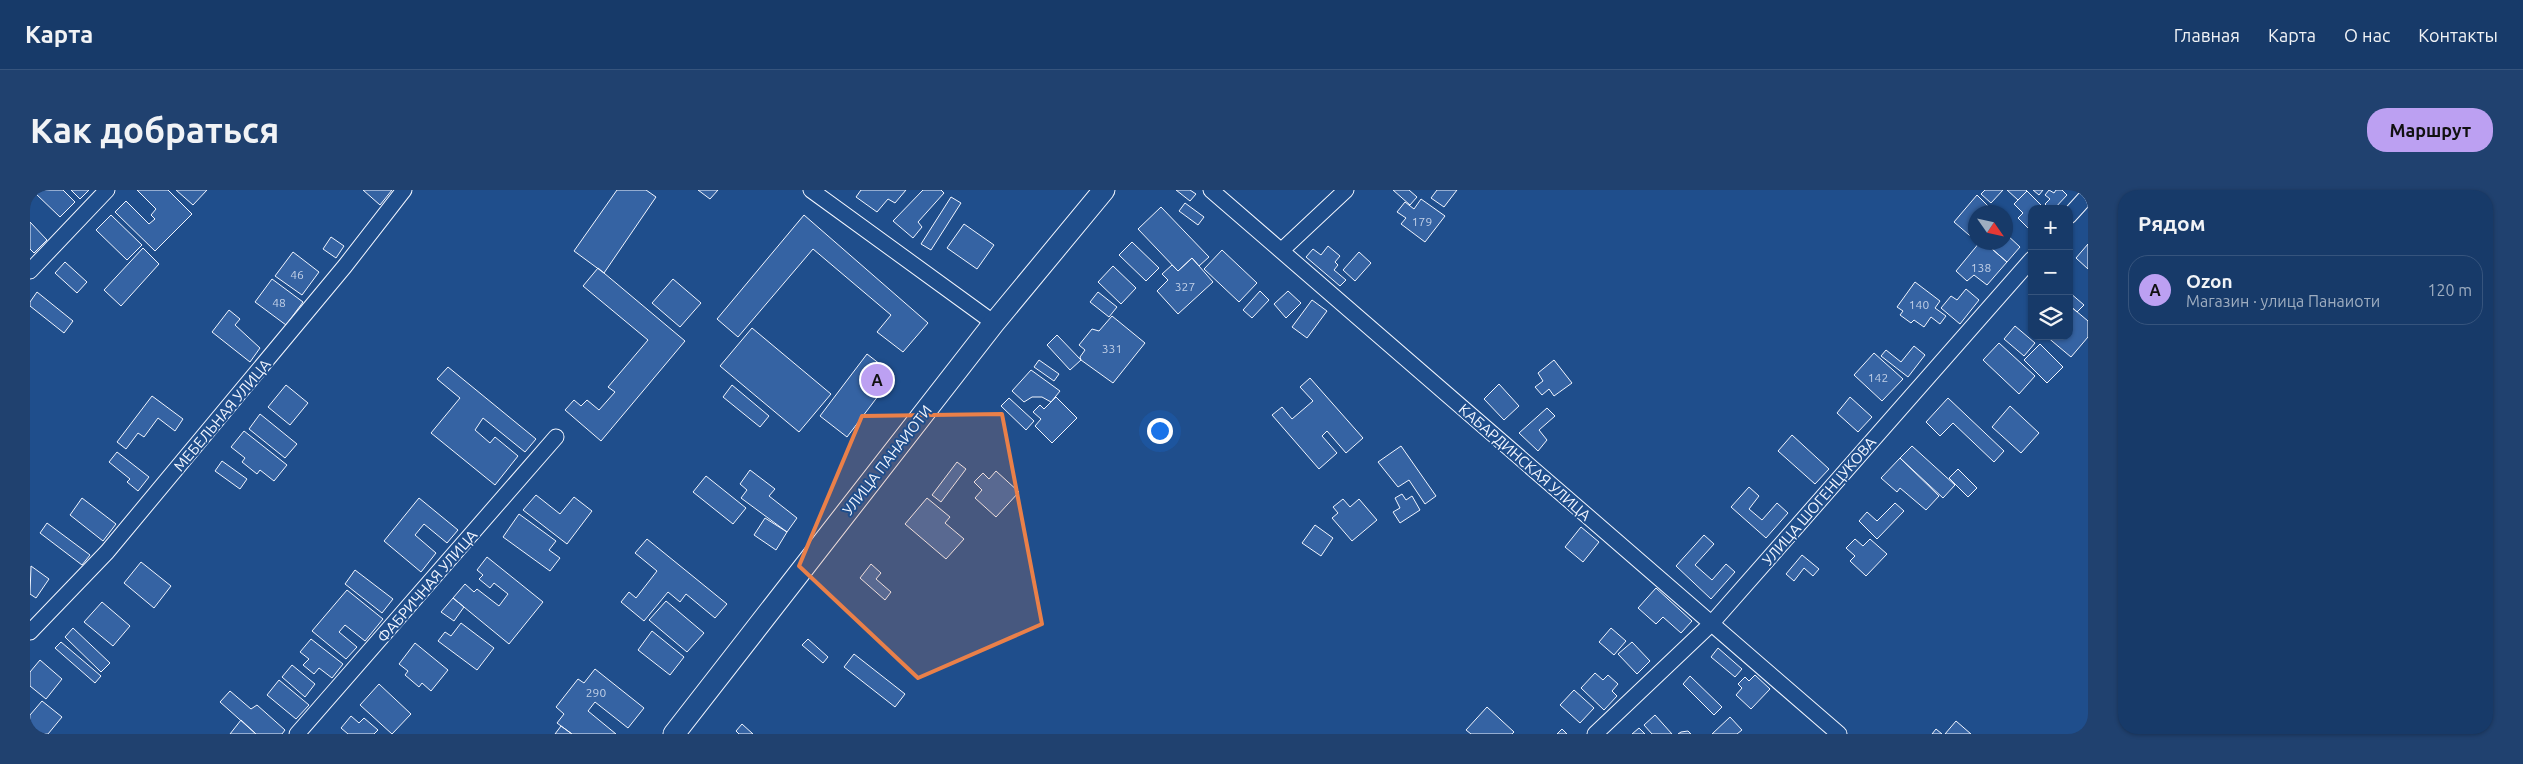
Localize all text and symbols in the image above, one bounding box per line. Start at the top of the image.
text: Карта [25,21,93,48]
text: Главная [2174,25,2240,45]
text: Карта [2268,25,2316,45]
text: О нас [2344,25,2390,45]
text: Контакты [2418,25,2498,45]
button: Маршрут [2367,108,2493,152]
text: Как добраться [30,110,279,150]
north arrow [1968,205,2013,250]
map controls [2028,205,2073,340]
button: + [2028,205,2073,250]
text: Рядом [2138,211,2206,235]
house number: 179 [1412,215,1432,228]
button: − [2028,250,2073,295]
house number: 138 [1971,261,1991,274]
house number: 46 [290,268,304,281]
text: Ozon [2186,270,2233,292]
house number: 327 [1175,280,1195,293]
text: A [2149,281,2161,299]
text: 120 m [2427,281,2472,299]
text: Магазин · улица Панаиоти [2186,292,2380,310]
button: layers [2028,295,2073,340]
house number: 48 [272,296,286,309]
house number: 140 [1909,298,1929,311]
house number: 331 [1102,342,1122,355]
street label: МЕБЕЛЬНАЯ УЛИЦА [170,355,274,475]
pin: A [861,361,893,399]
house number: 142 [1868,371,1888,384]
street label: КАБАРДИНСКАЯ УЛИЦА [1456,400,1595,524]
street label: УЛИЦА ПАНАИОТИ [839,402,935,518]
your location [1147,418,1173,444]
street label: УЛИЦА ШОГЕНЦУКОВА [1759,433,1879,568]
street label: ФАБРИЧНАЯ УЛИЦА [374,526,481,646]
house number: 290 [586,686,606,699]

